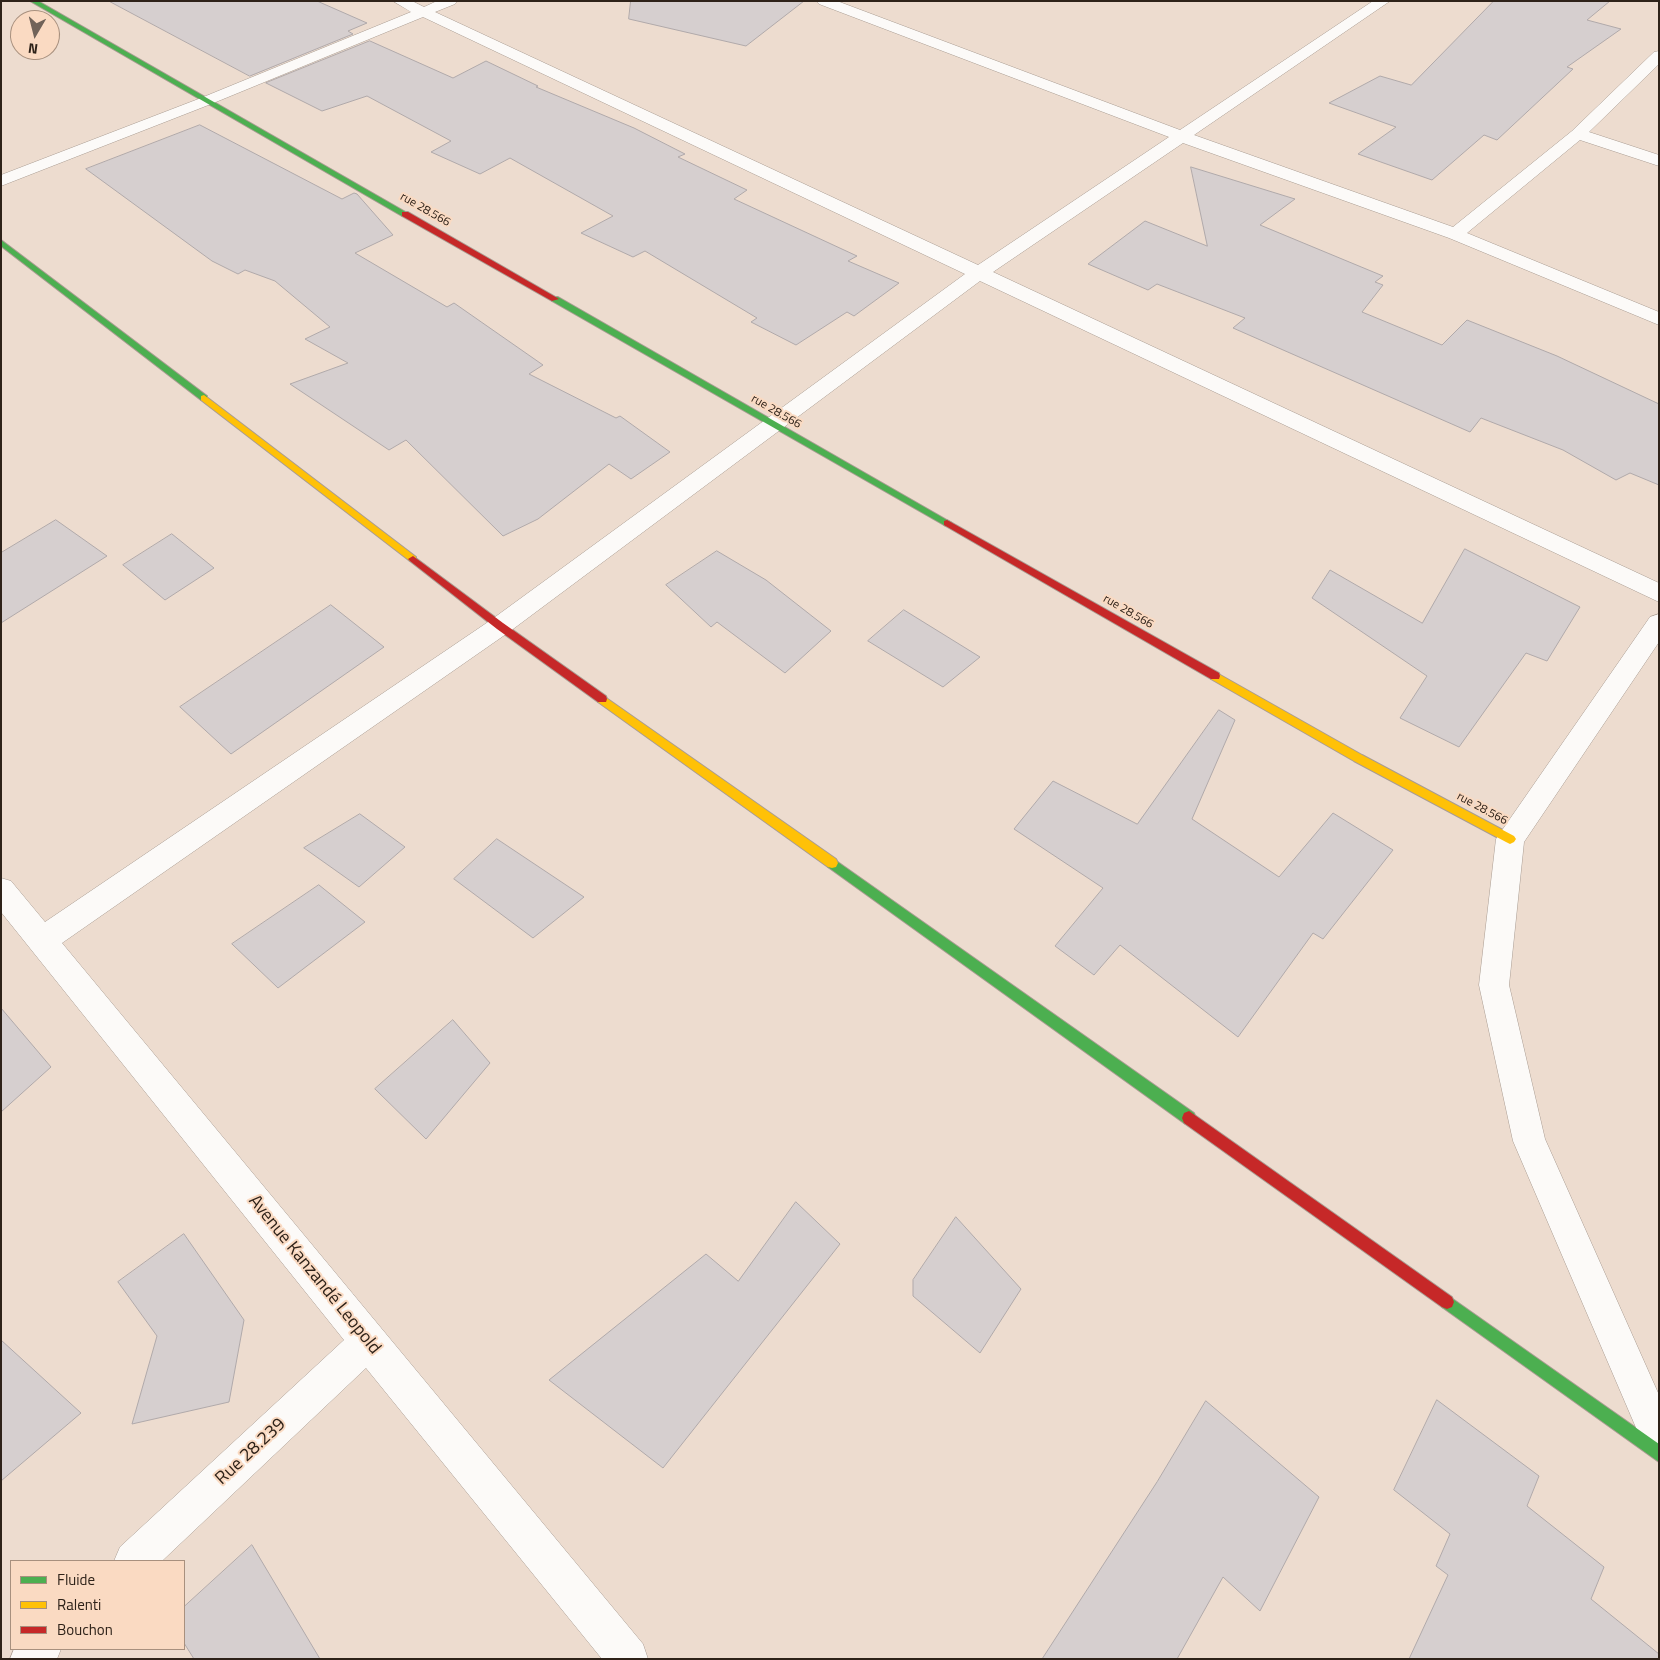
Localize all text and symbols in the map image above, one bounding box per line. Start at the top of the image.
north arrow [10,10,60,60]
text: N [27,38,39,60]
street label: rue 28.566 [397,190,453,230]
street label: rue 28.566 [748,392,804,432]
street label: rue 28.566 [1100,592,1156,632]
street label: rue 28.566 [1454,790,1510,828]
street label: Avenue Kanzandé Leopold [243,1191,385,1359]
street label: Rue 28.239 [211,1414,291,1490]
legend [10,1560,185,1650]
text: Fluide [57,1568,95,1591]
text: Ralenti [57,1593,101,1616]
text: Bouchon [57,1618,113,1641]

